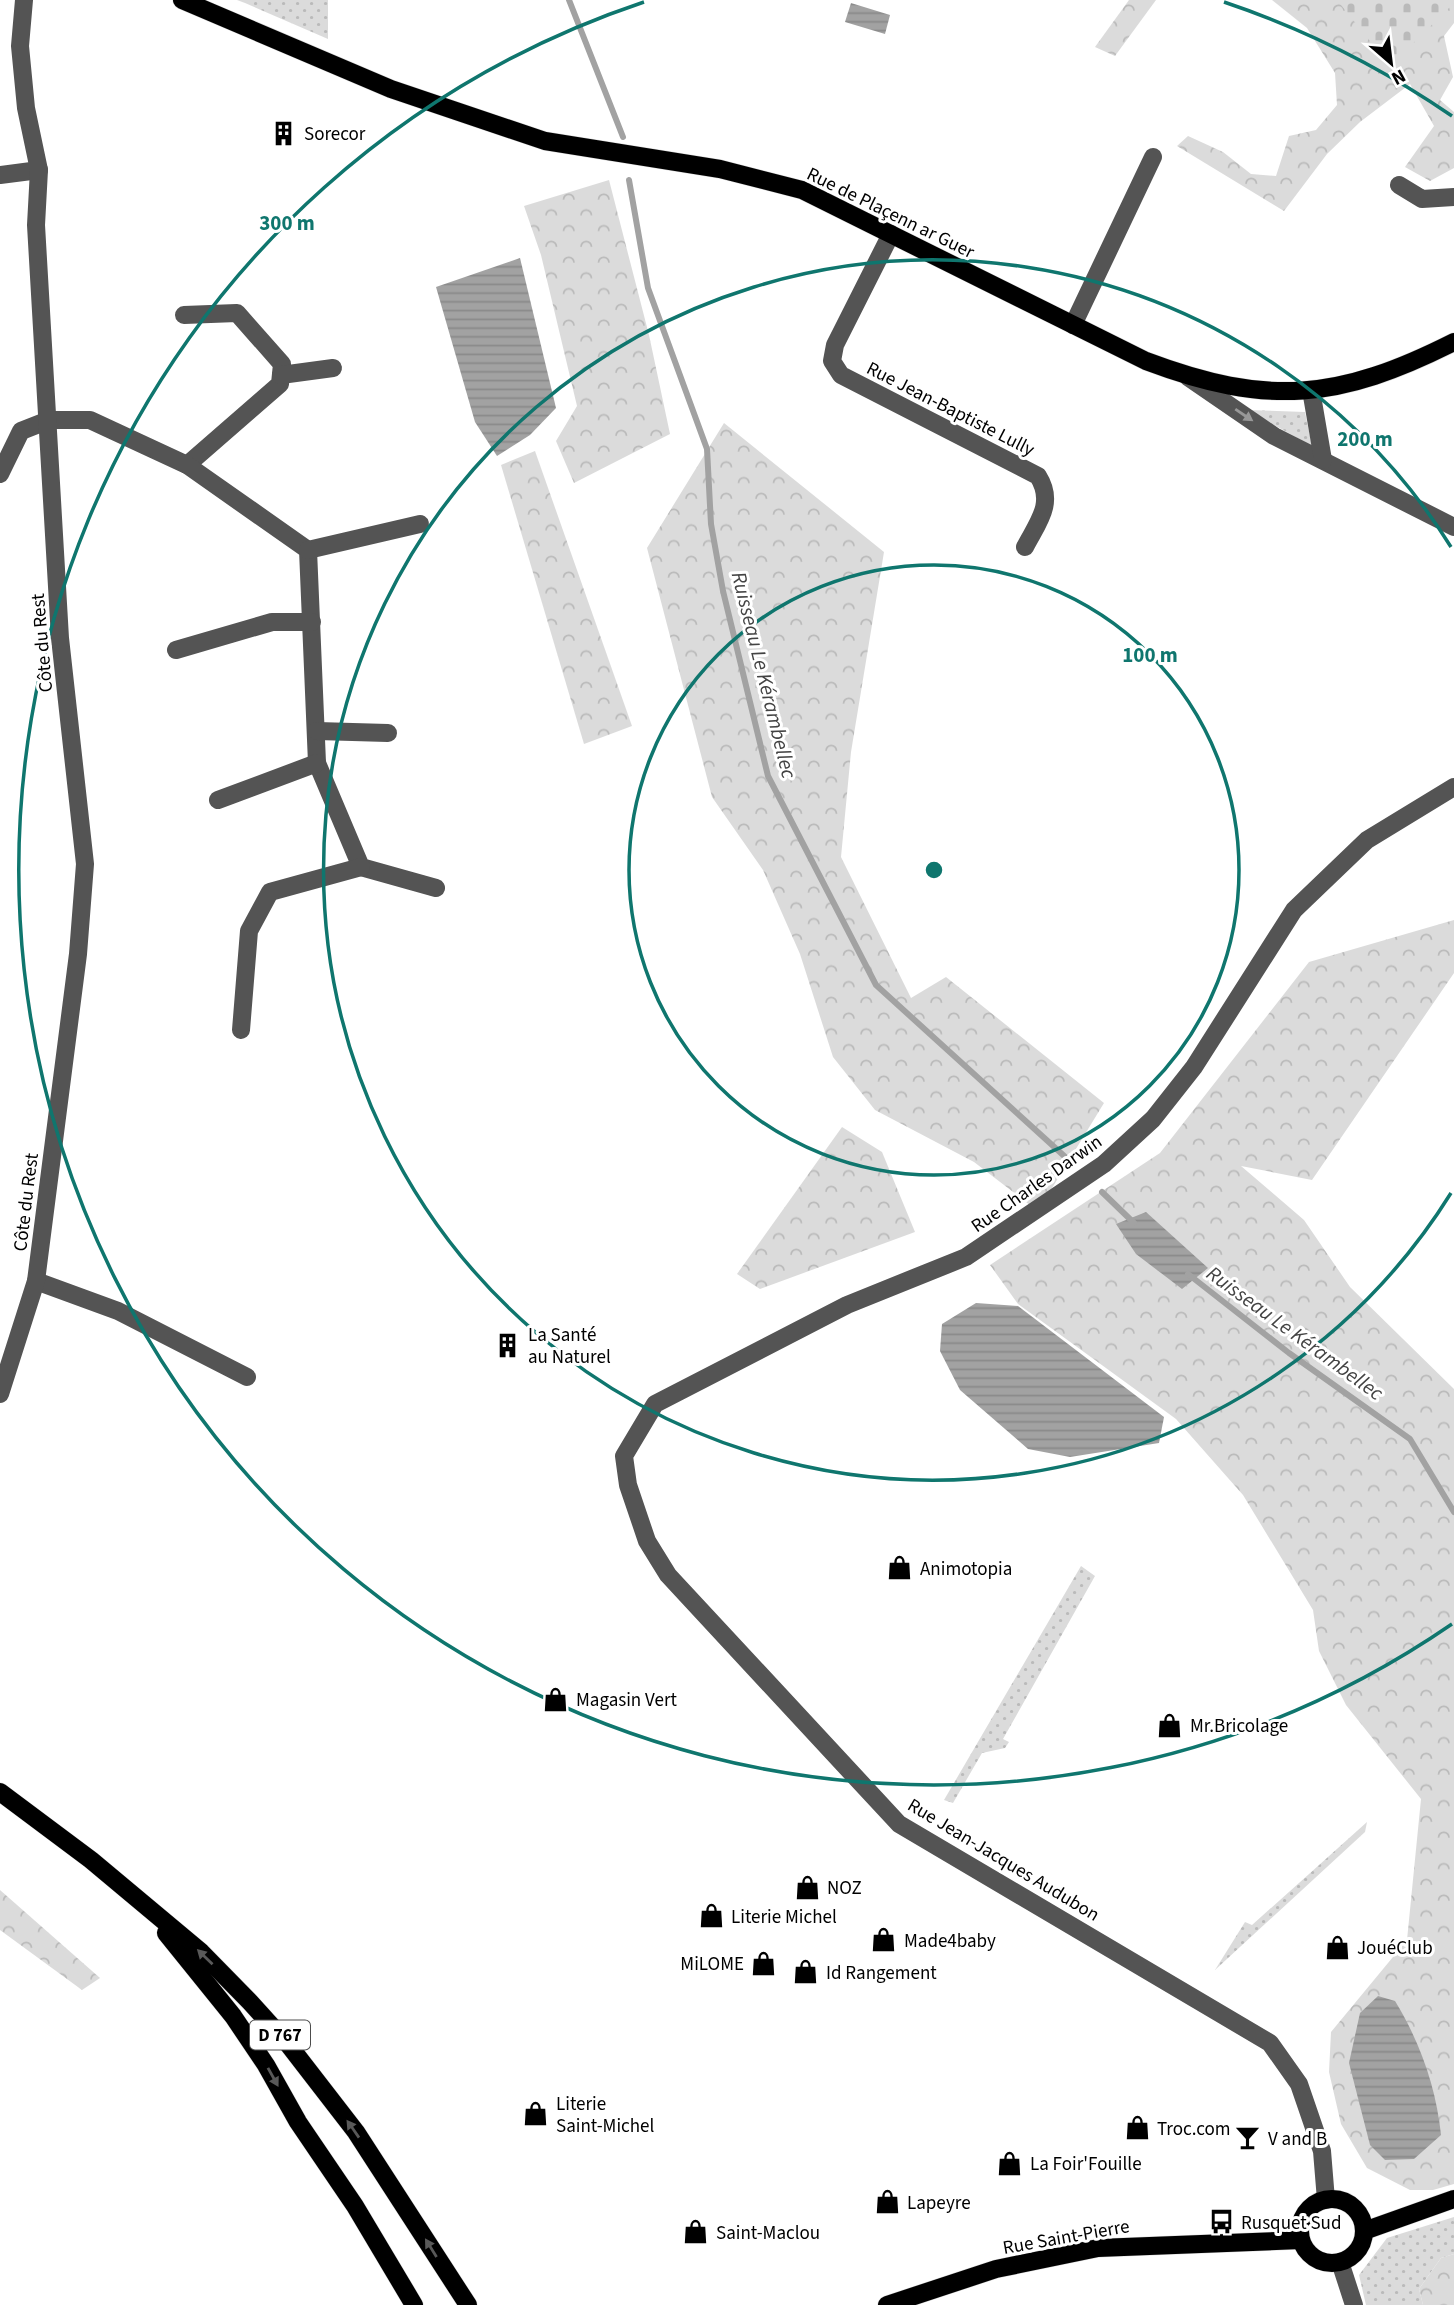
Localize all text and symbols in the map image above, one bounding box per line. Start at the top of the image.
north arrow [1356,28,1426,98]
text: N [1386,62,1410,92]
building icon: Sorecor [270,119,298,147]
place label: Sorecor [304,121,366,148]
street label: Rue de Plaçenn ar Guer [802,161,979,266]
text: 300 m [259,208,315,238]
street label: Rue Jean-Baptiste Lully [862,355,1039,464]
one-way arrow [1235,408,1254,421]
text: 200 m [1337,424,1393,454]
water label: Ruisseau Le Kérambellec [724,568,804,782]
street label: Côte du Rest [25,592,60,693]
text: 100 m [1122,640,1178,670]
centre of rings [922,858,946,882]
street label: Rue Charles Darwin [966,1129,1108,1240]
street label: Côte du Rest [7,1151,46,1253]
water label: Ruisseau Le Kérambellec [1200,1258,1390,1408]
place label: La Santé au Naturel [528,1322,611,1371]
building icon: La Santé au Naturel [494,1331,522,1359]
shop icon: Animotopia [886,1554,914,1582]
place label: Animotopia [920,1556,1012,1583]
shop icon: Magasin Vert [542,1685,570,1713]
place label: Magasin Vert [576,1687,678,1714]
shop icon: Mr.Bricolage [1156,1711,1184,1739]
place label: Mr.Bricolage [1190,1713,1288,1740]
street label: Rue Jean-Jacques Audubon [902,1792,1104,1928]
shop icon: NOZ [793,1873,821,1901]
place label: NOZ [827,1875,862,1902]
shop icon: Literie Michel [697,1902,725,1930]
place label: Literie Michel [731,1904,837,1931]
shop icon: Made4baby [870,1926,898,1954]
place label: Made4baby [904,1928,996,1955]
shop icon: JouéClub [1323,1933,1351,1961]
place label: JouéClub [1357,1935,1433,1962]
one-way arrow [197,1949,214,1965]
shop icon: MiLOME [750,1949,778,1977]
place label: MiLOME [680,1951,744,1978]
shop icon: Id Rangement [792,1958,820,1986]
place label: Id Rangement [826,1960,937,1987]
road number: D 767 [250,2021,310,2050]
one-way arrow [267,2068,279,2087]
place label: Literie Saint-Michel [556,2091,655,2140]
shop icon: Literie Saint-Michel [522,2100,550,2128]
shop icon: Troc.com [1123,2114,1151,2142]
place label: Troc.com [1157,2116,1231,2143]
one-way arrow [346,2120,360,2138]
bar icon: V and B [1234,2124,1262,2152]
place label: V and B [1268,2126,1327,2153]
shop icon: La Foir'Fouille [996,2149,1024,2177]
place label: La Foir'Fouille [1030,2151,1142,2178]
shop icon: Lapeyre [873,2188,901,2216]
place label: Lapeyre [907,2190,971,2217]
bus stop icon: Rusquet Sud [1207,2208,1235,2236]
place label: Rusquet Sud [1241,2210,1341,2237]
street label: Rue Saint-Pierre [1001,2213,1132,2262]
shop icon: Saint-Maclou [682,2218,710,2246]
place label: Saint-Maclou [716,2220,820,2247]
one-way arrow [425,2238,438,2257]

